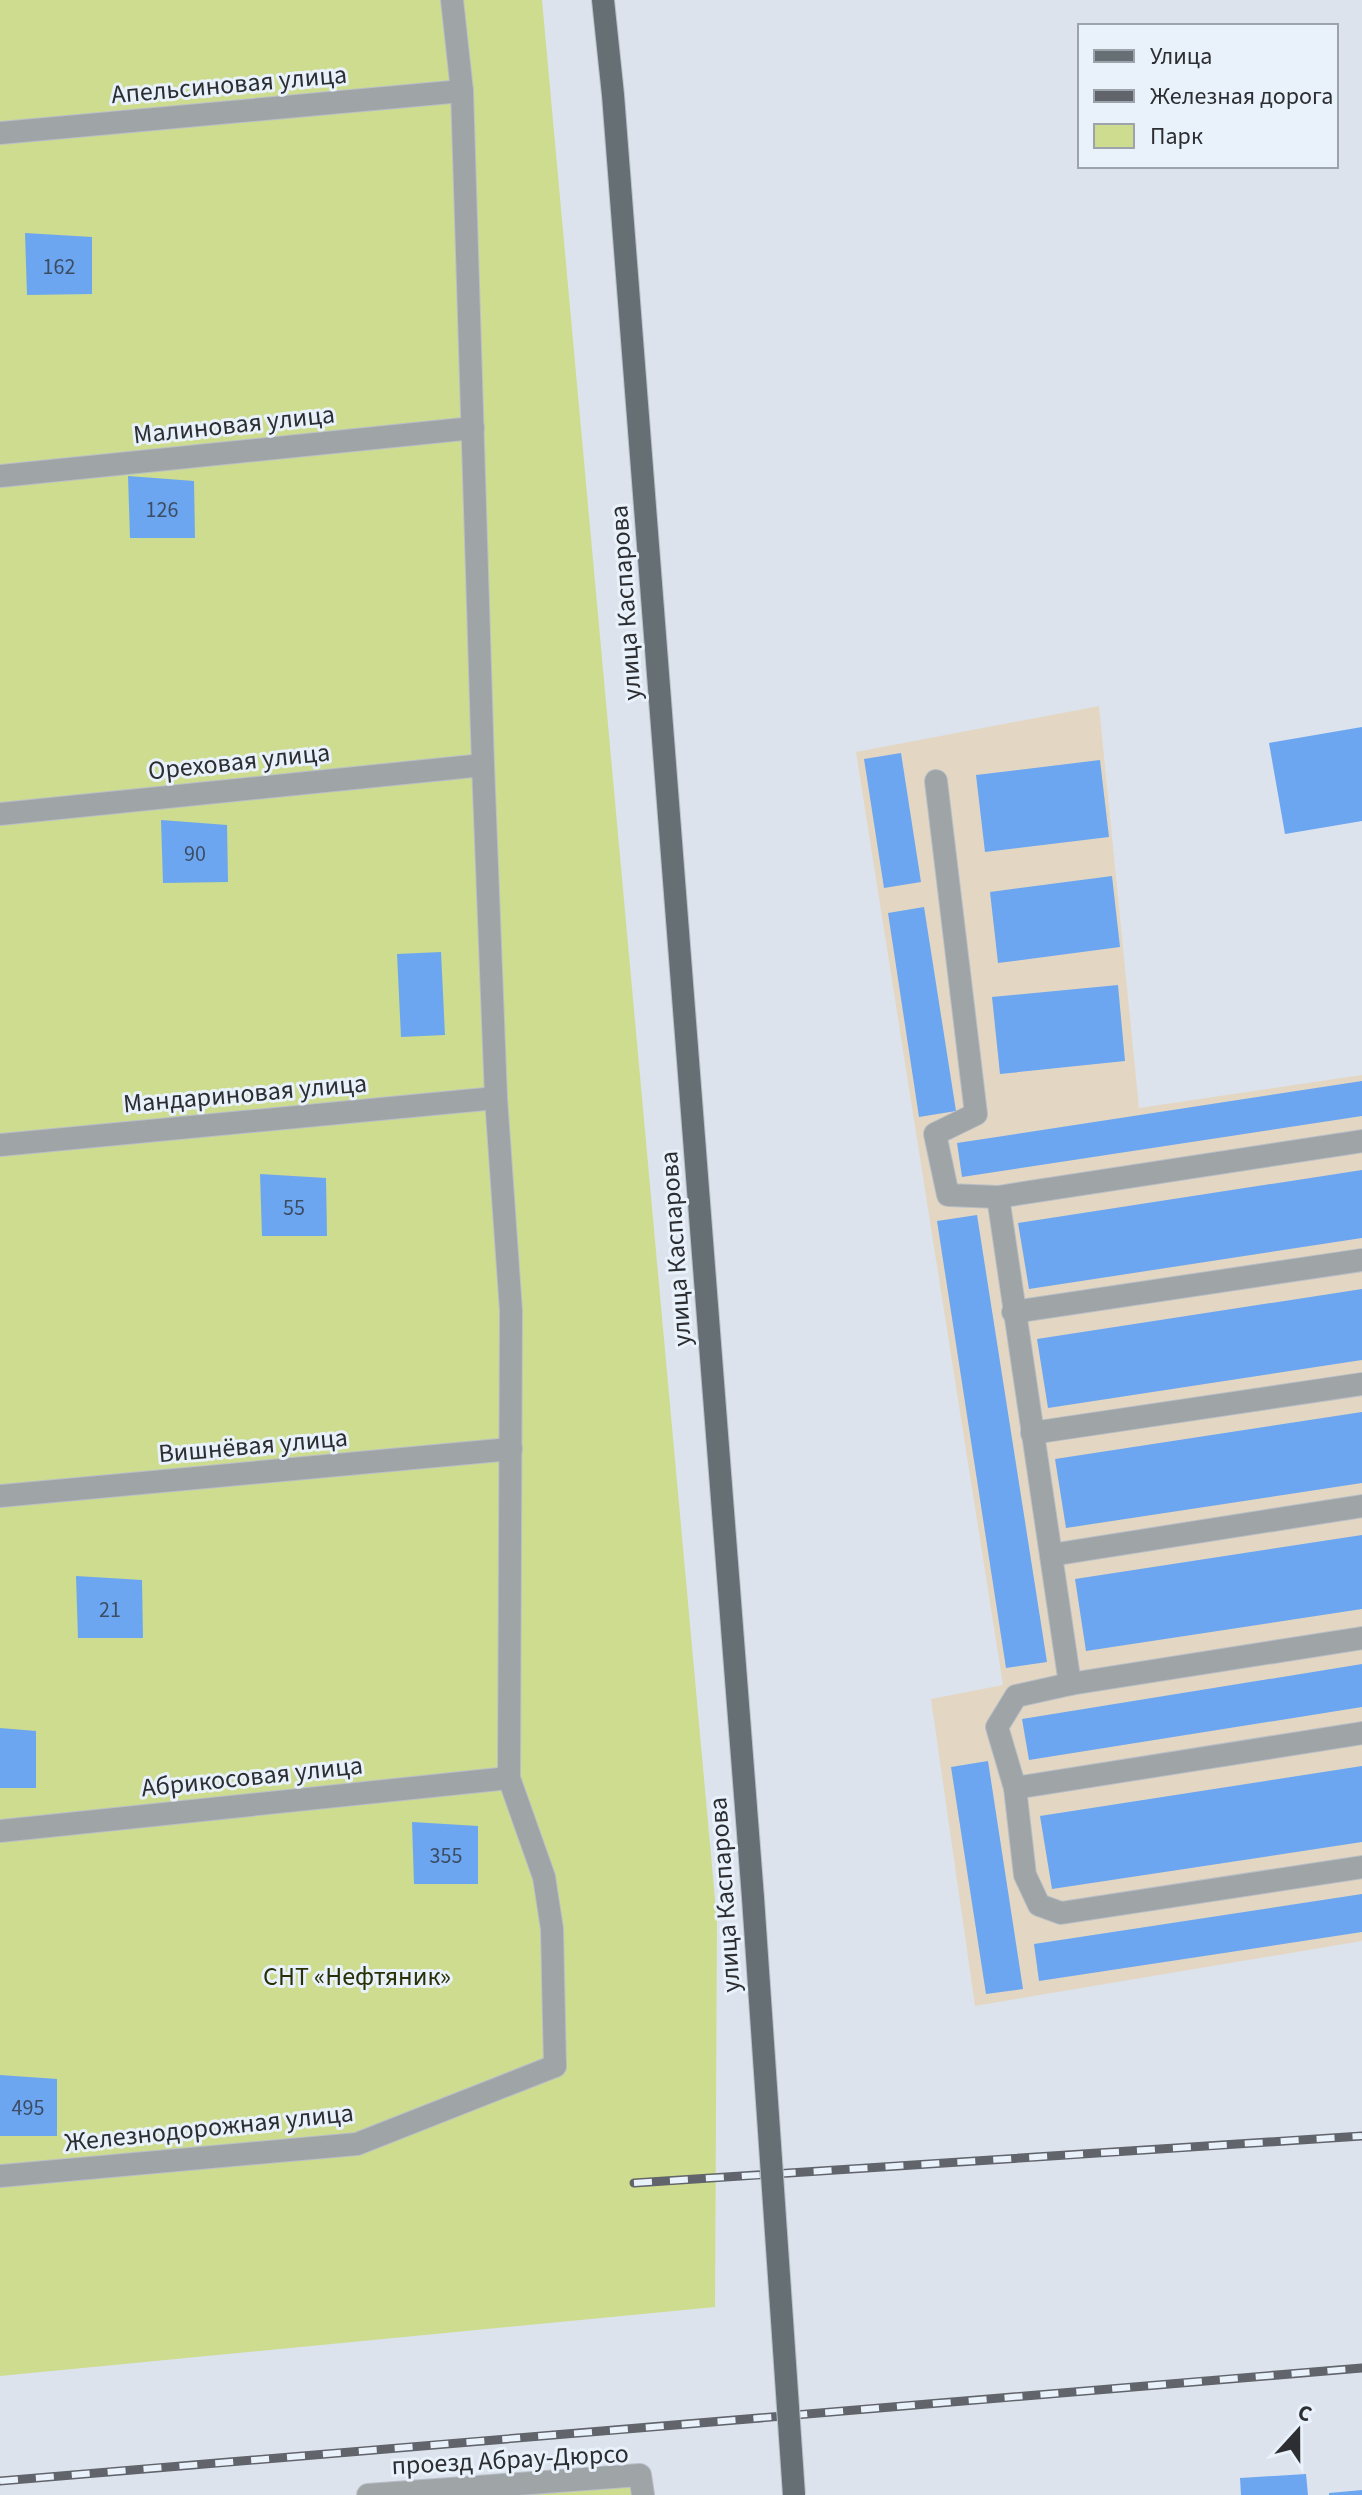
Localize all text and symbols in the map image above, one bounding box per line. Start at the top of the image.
legend [1078,24,1338,168]
text: Улица [1150,39,1212,74]
street label: Апельсиновая улица [110,56,348,113]
text: Железная дорога [1150,79,1333,114]
text: Парк [1150,119,1203,154]
house number: 162 [43,251,75,283]
street label: Малиновая улица [132,396,337,453]
house number: 126 [146,494,178,526]
street label: улица Каспарова [600,504,651,702]
street label: Ореховая улица [146,734,332,789]
house number: 90 [184,838,206,870]
street label: Мандариновая улица [122,1064,368,1123]
street label: улица Каспарова [650,1150,701,1348]
house number: 55 [283,1192,305,1224]
street label: Вишнёвая улица [157,1419,349,1472]
house number: 21 [99,1594,121,1626]
street label: Абрикосовая улица [140,1746,365,1807]
street label: улица Каспарова [699,1796,750,1994]
house number: 355 [430,1840,462,1872]
park label: СНТ «Нефтяник» [263,1958,451,1995]
house number: 495 [12,2092,44,2124]
street label: Железнодорожная улица [63,2094,355,2161]
north arrow [1258,2391,1338,2471]
text: С [1293,2396,1317,2431]
street label: проезд Абрау-Дюрсо [390,2435,630,2484]

